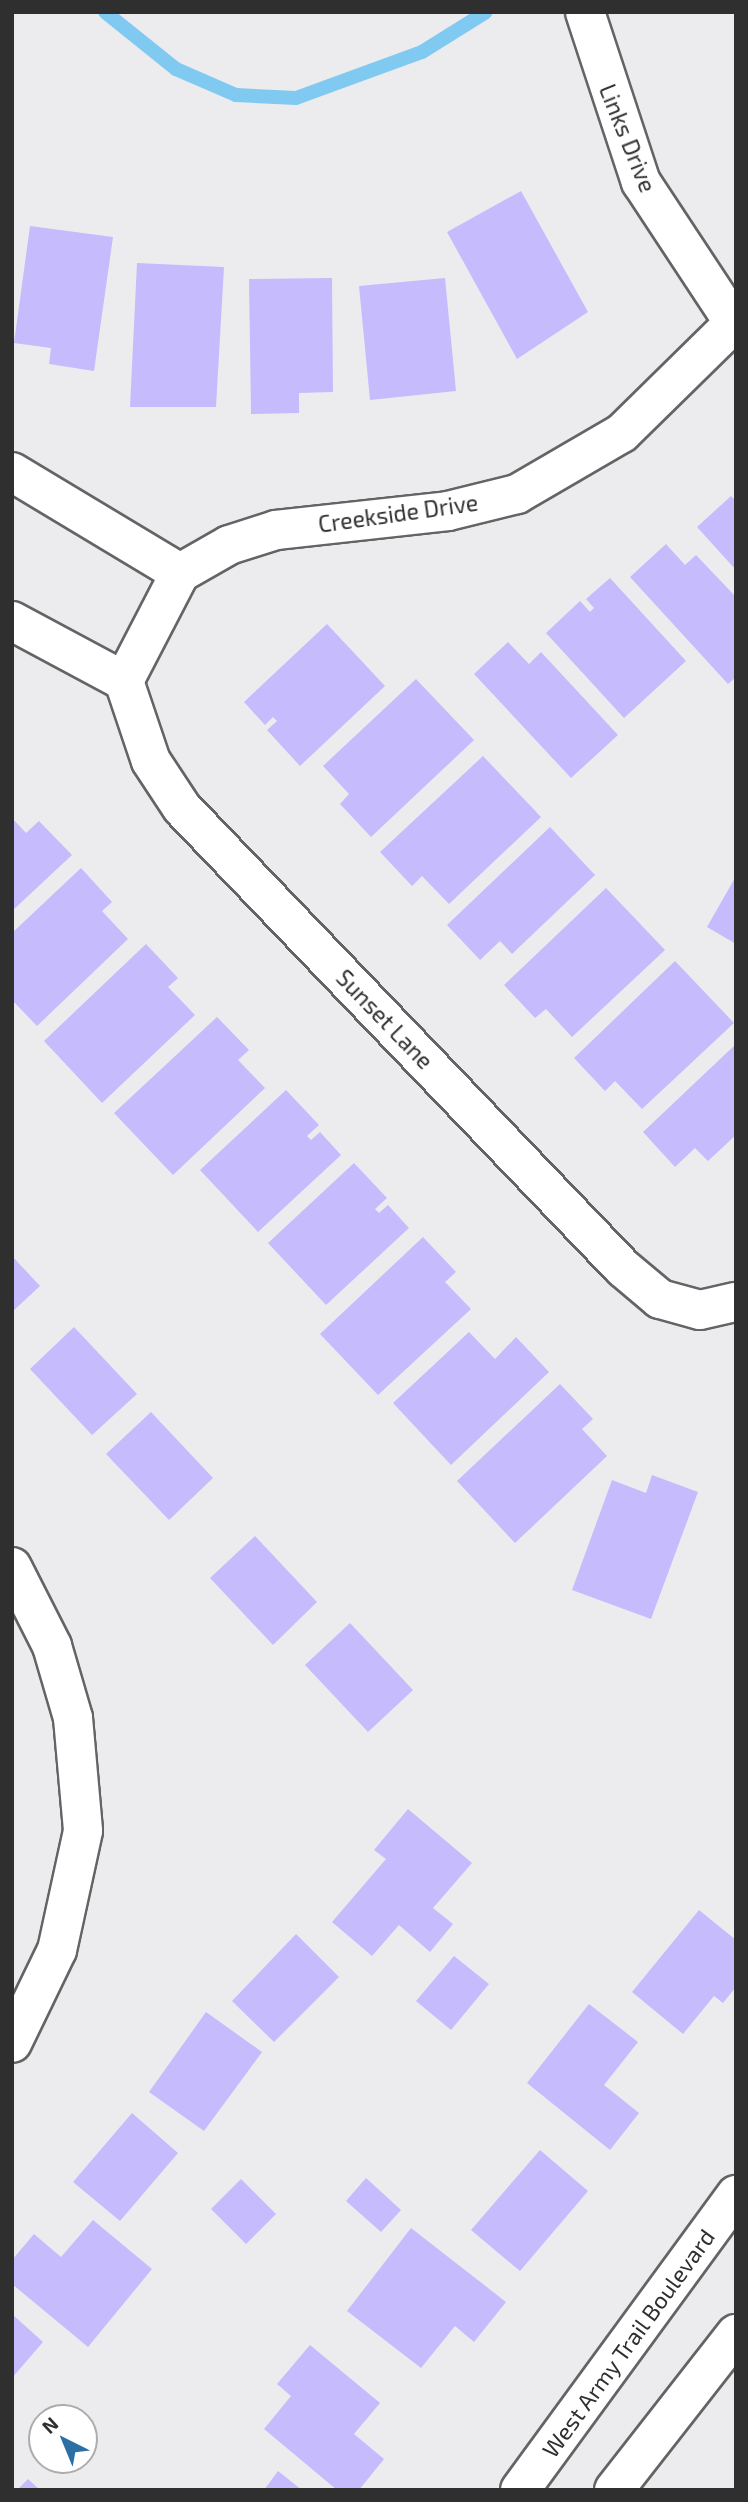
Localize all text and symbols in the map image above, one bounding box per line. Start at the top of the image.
street label: Links Drive [594,80,662,196]
street label: Creekside Drive [316,488,480,538]
street label: Sunset Lane [331,964,439,1074]
street label: West Army Trail Boulevard [535,2223,721,2463]
north arrow [28,2404,98,2474]
text: N [37,2412,63,2438]

